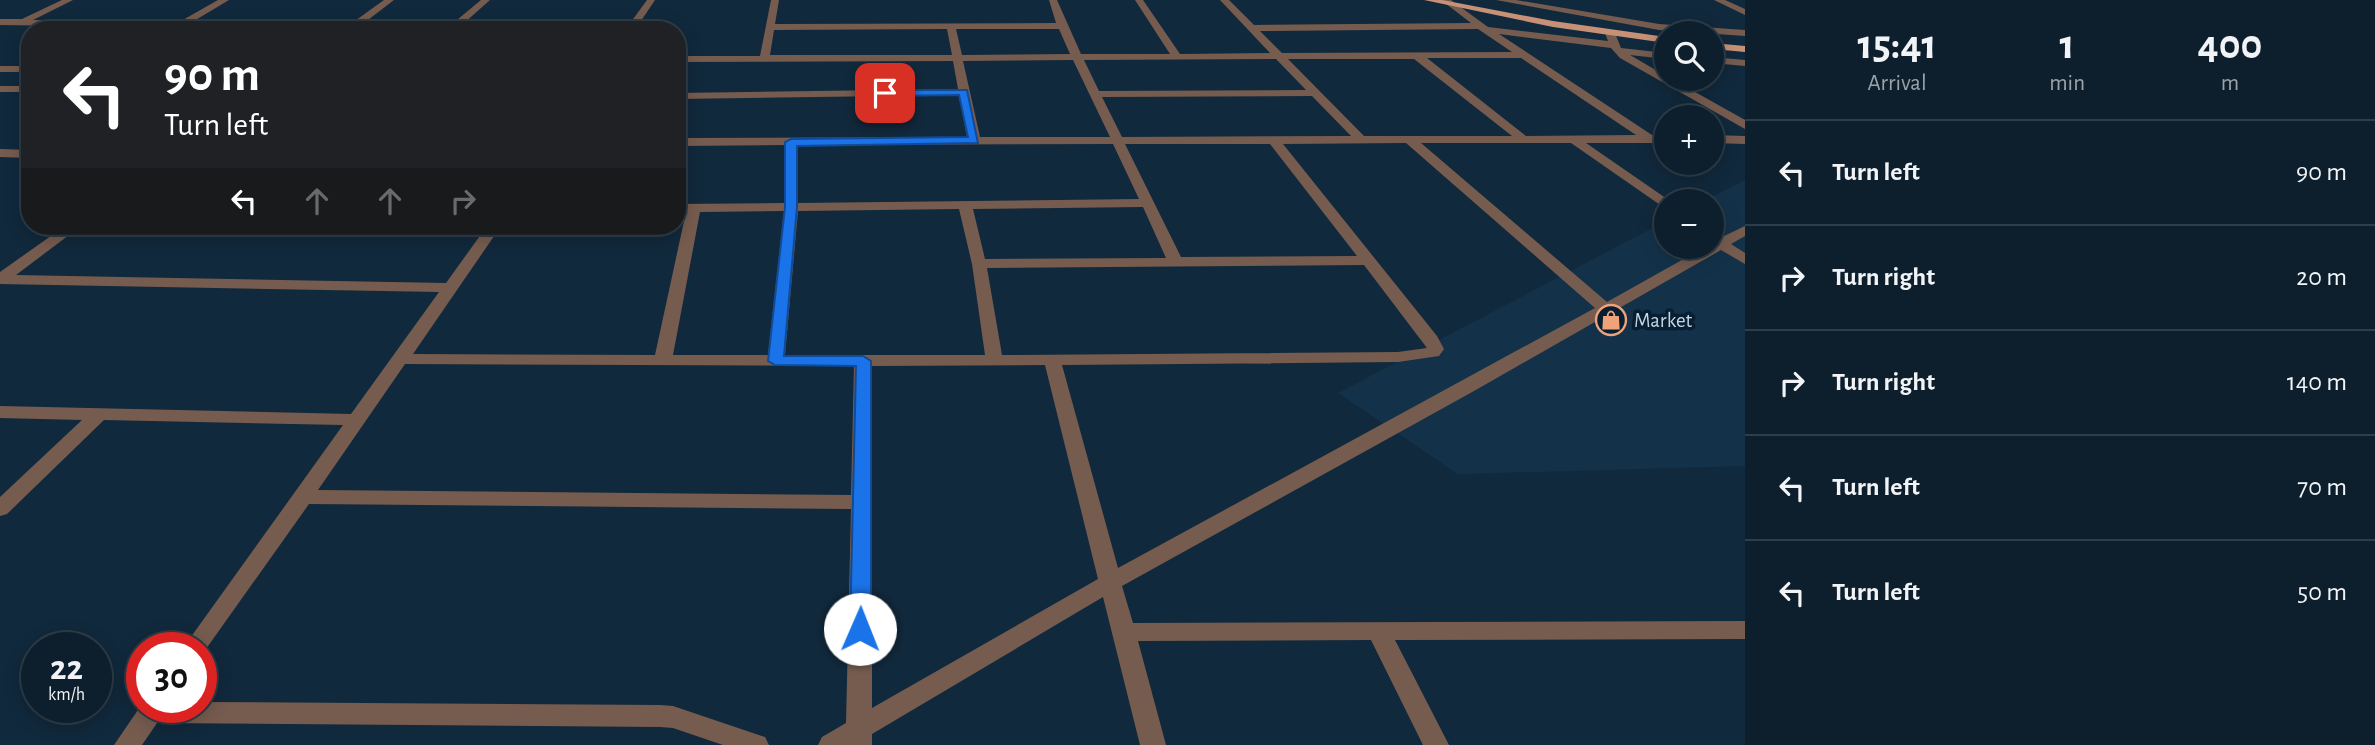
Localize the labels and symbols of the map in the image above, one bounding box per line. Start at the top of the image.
pin [855,63,915,123]
shop icon: Market [1594,303,1628,337]
place label: Market [1634,310,1693,331]
position arrow [823,592,897,666]
speed limit sign: 30 [126,632,217,723]

